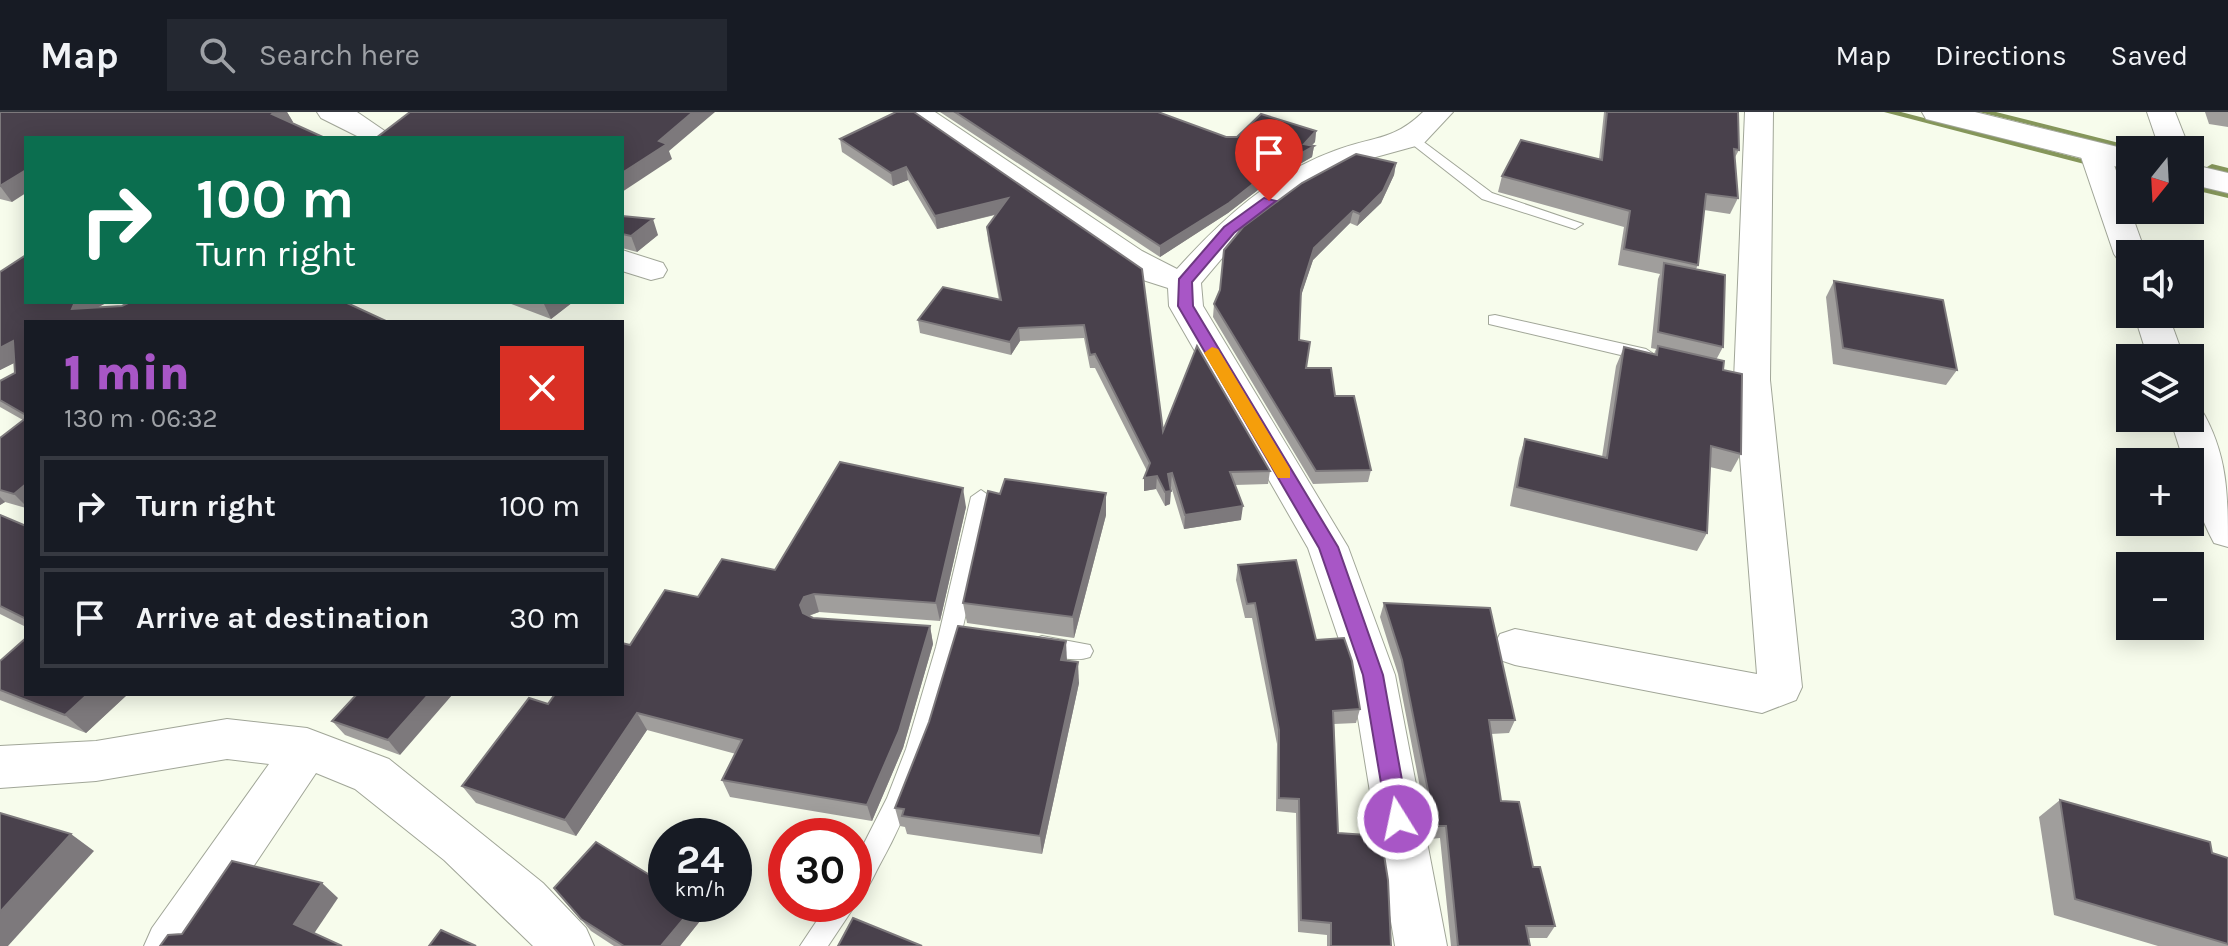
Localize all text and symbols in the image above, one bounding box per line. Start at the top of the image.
search box [167,19,727,91]
text: Map [40,33,119,78]
icon: search [195,33,239,77]
text: Search here [259,37,420,73]
text: Map [1836,39,1891,72]
text: Directions [1935,39,2067,72]
text: Saved [2111,39,2188,72]
pin [1235,119,1303,201]
icon: arrive [1247,131,1291,175]
north arrow [2116,136,2204,224]
map controls [2116,136,2204,640]
text: 100 m [196,166,354,231]
icon: right [64,168,168,272]
text: Turn right [196,233,356,275]
button: sound [2116,240,2204,328]
button: layers [2116,344,2204,432]
text: 1 min [64,345,190,401]
button: close [500,346,584,430]
text: 130 m · 06:32 [64,403,218,434]
button: + [2116,448,2204,536]
icon: right [68,484,112,528]
text: Turn right [136,488,276,524]
text: 100 m [499,488,580,524]
button: − [2116,552,2204,640]
icon: arrive [68,596,112,640]
text: Arrive at destination [136,600,430,636]
text: 30 m [509,600,580,636]
position arrow [1356,777,1440,861]
speed limit sign: 30 [768,818,872,922]
text: 24 [676,836,724,883]
text: km/h [675,878,725,901]

